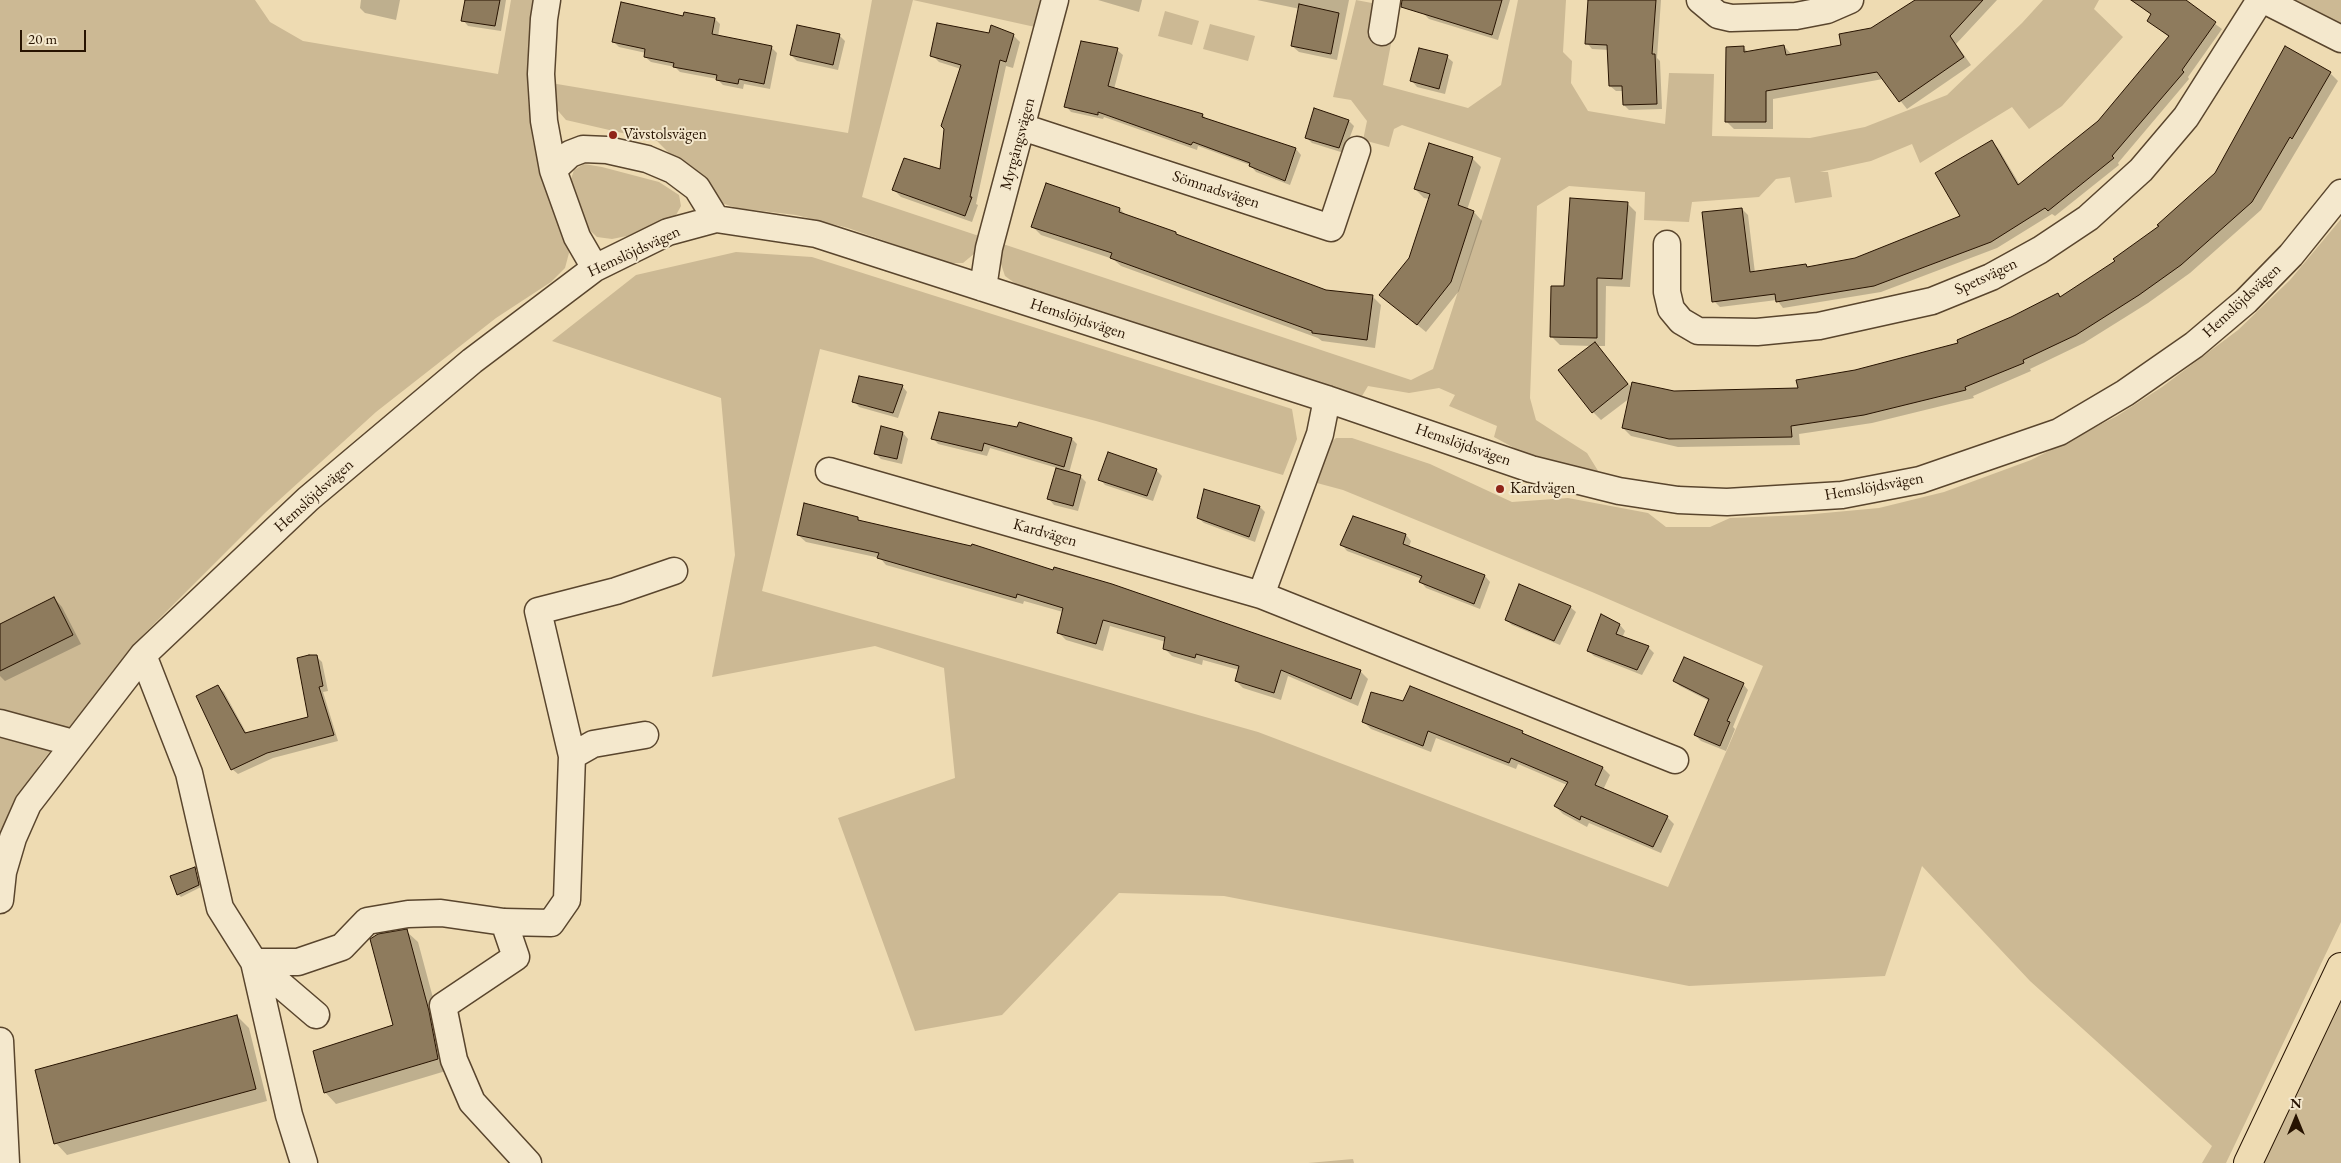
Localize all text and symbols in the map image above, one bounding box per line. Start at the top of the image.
scale bar [22,20,89,52]
text: 20 m [28,29,57,48]
street label: Myrgångsvägen [996,96,1040,192]
place label: Vävstolsvägen [623,125,707,145]
marker: Vävstolsvägen [607,129,619,141]
street label: Sömnadsvägen [1170,167,1262,213]
street label: Hemslöjdsvägen [585,222,683,282]
street label: Spetsvägen [1952,254,2020,300]
street label: Hemslöjdsvägen [2199,260,2285,342]
street label: Hemslöjdsvägen [1027,294,1129,344]
street label: Hemslöjdsvägen [1412,420,1514,470]
street label: Hemslöjdsvägen [270,455,358,537]
street label: Hemslöjdsvägen [1823,469,1925,505]
place label: Kardvägen [1510,479,1576,499]
marker: Kardvägen [1494,483,1506,495]
street label: Kardvägen [1011,515,1079,551]
north arrow [2271,1093,2321,1143]
text: N [2290,1094,2302,1112]

